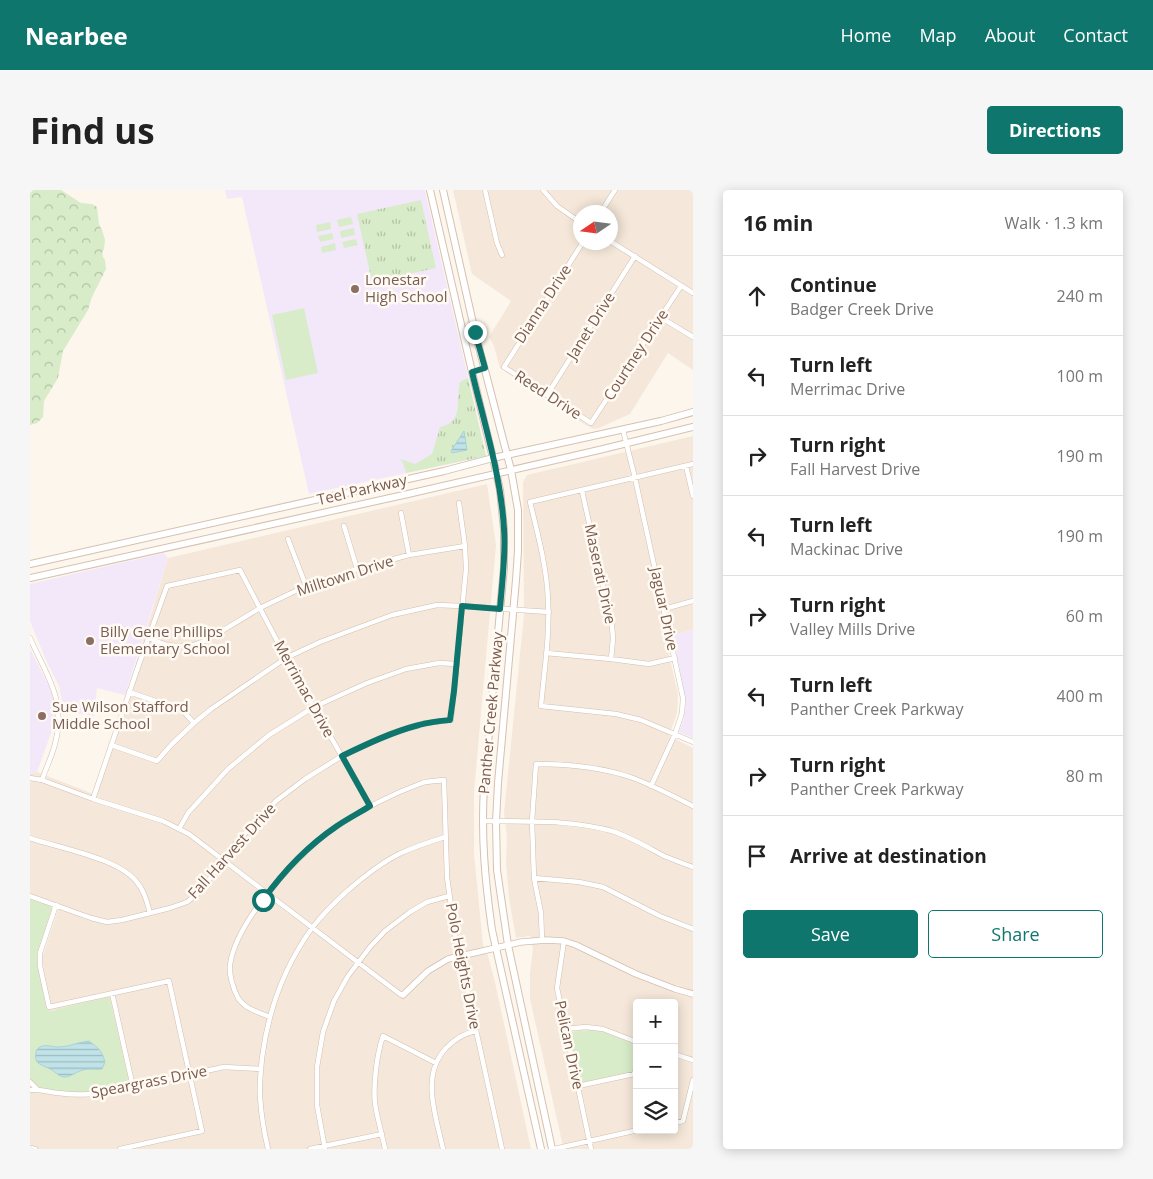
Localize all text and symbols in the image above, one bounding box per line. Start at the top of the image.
text: Nearbee [25,19,128,52]
text: Home [841,23,891,47]
text: Map [919,23,957,47]
text: About [985,23,1035,47]
text: Contact [1063,23,1128,47]
button: Directions [987,106,1123,154]
text: Find us [30,107,155,154]
north arrow [573,205,618,250]
text: 16 min [743,209,813,237]
text: Walk · 1.3 km [1005,212,1103,234]
street label: Dianna Drive [509,260,575,347]
place label: Lonestar High School [365,269,448,306]
text: Continue [790,272,877,298]
icon: ahead [743,282,771,310]
marker: Lonestar High School [349,283,361,295]
text: 240 m [1057,285,1103,307]
street label: Janet Drive [560,288,619,365]
text: Badger Creek Drive [790,298,934,320]
street label: Courtney Drive [598,305,672,404]
route end [464,321,487,344]
text: Turn left [790,352,872,378]
icon: left [743,362,771,390]
street label: Reed Drive [511,365,586,423]
text: 100 m [1057,365,1103,387]
text: Merrimac Drive [790,378,905,400]
text: Turn right [790,432,885,458]
icon: right [743,442,771,470]
text: 190 m [1057,445,1103,467]
text: Fall Harvest Drive [790,458,920,480]
street label: Teel Parkway [315,469,409,509]
text: Turn left [790,512,872,538]
street label: Maserati Drive [581,522,621,626]
icon: left [743,522,771,550]
text: 190 m [1057,525,1103,547]
text: Mackinac Drive [790,538,903,560]
street label: Milltown Drive [294,550,396,600]
street label: Jaguar Drive [646,563,684,652]
text: Turn right [790,592,885,618]
icon: right [743,602,771,630]
text: 60 m [1066,605,1103,627]
text: Valley Mills Drive [790,618,915,640]
place label: Billy Gene Phillips Elementary School [100,621,230,658]
street label: Panther Creek Parkway [473,631,507,795]
marker: Billy Gene Phillips Elementary School [84,635,96,647]
street label: Merrimac Drive [270,636,340,741]
text: Turn left [790,672,872,698]
icon: left [743,682,771,710]
text: 400 m [1057,685,1103,707]
place label: Sue Wilson Stafford Middle School [52,696,189,733]
text: Panther Creek Parkway [790,698,963,720]
marker: Sue Wilson Stafford Middle School [36,710,48,722]
text: Turn right [790,752,885,778]
icon: right [743,762,771,790]
text: 80 m [1066,765,1103,787]
text: Panther Creek Parkway [790,778,963,800]
street label: Fall Harvest Drive [183,798,280,902]
icon: arrive [743,842,771,870]
text: Arrive at destination [790,843,987,869]
route start [252,889,275,912]
street label: Polo Heights Drive [442,901,486,1031]
button: Save [743,910,918,958]
button: Share [928,910,1103,958]
street label: Pelican Drive [551,999,589,1091]
map controls [633,999,678,1134]
button: + [633,999,678,1044]
button: − [633,1044,678,1089]
street label: Speargrass Drive [89,1060,209,1102]
button: layers [633,1089,678,1134]

